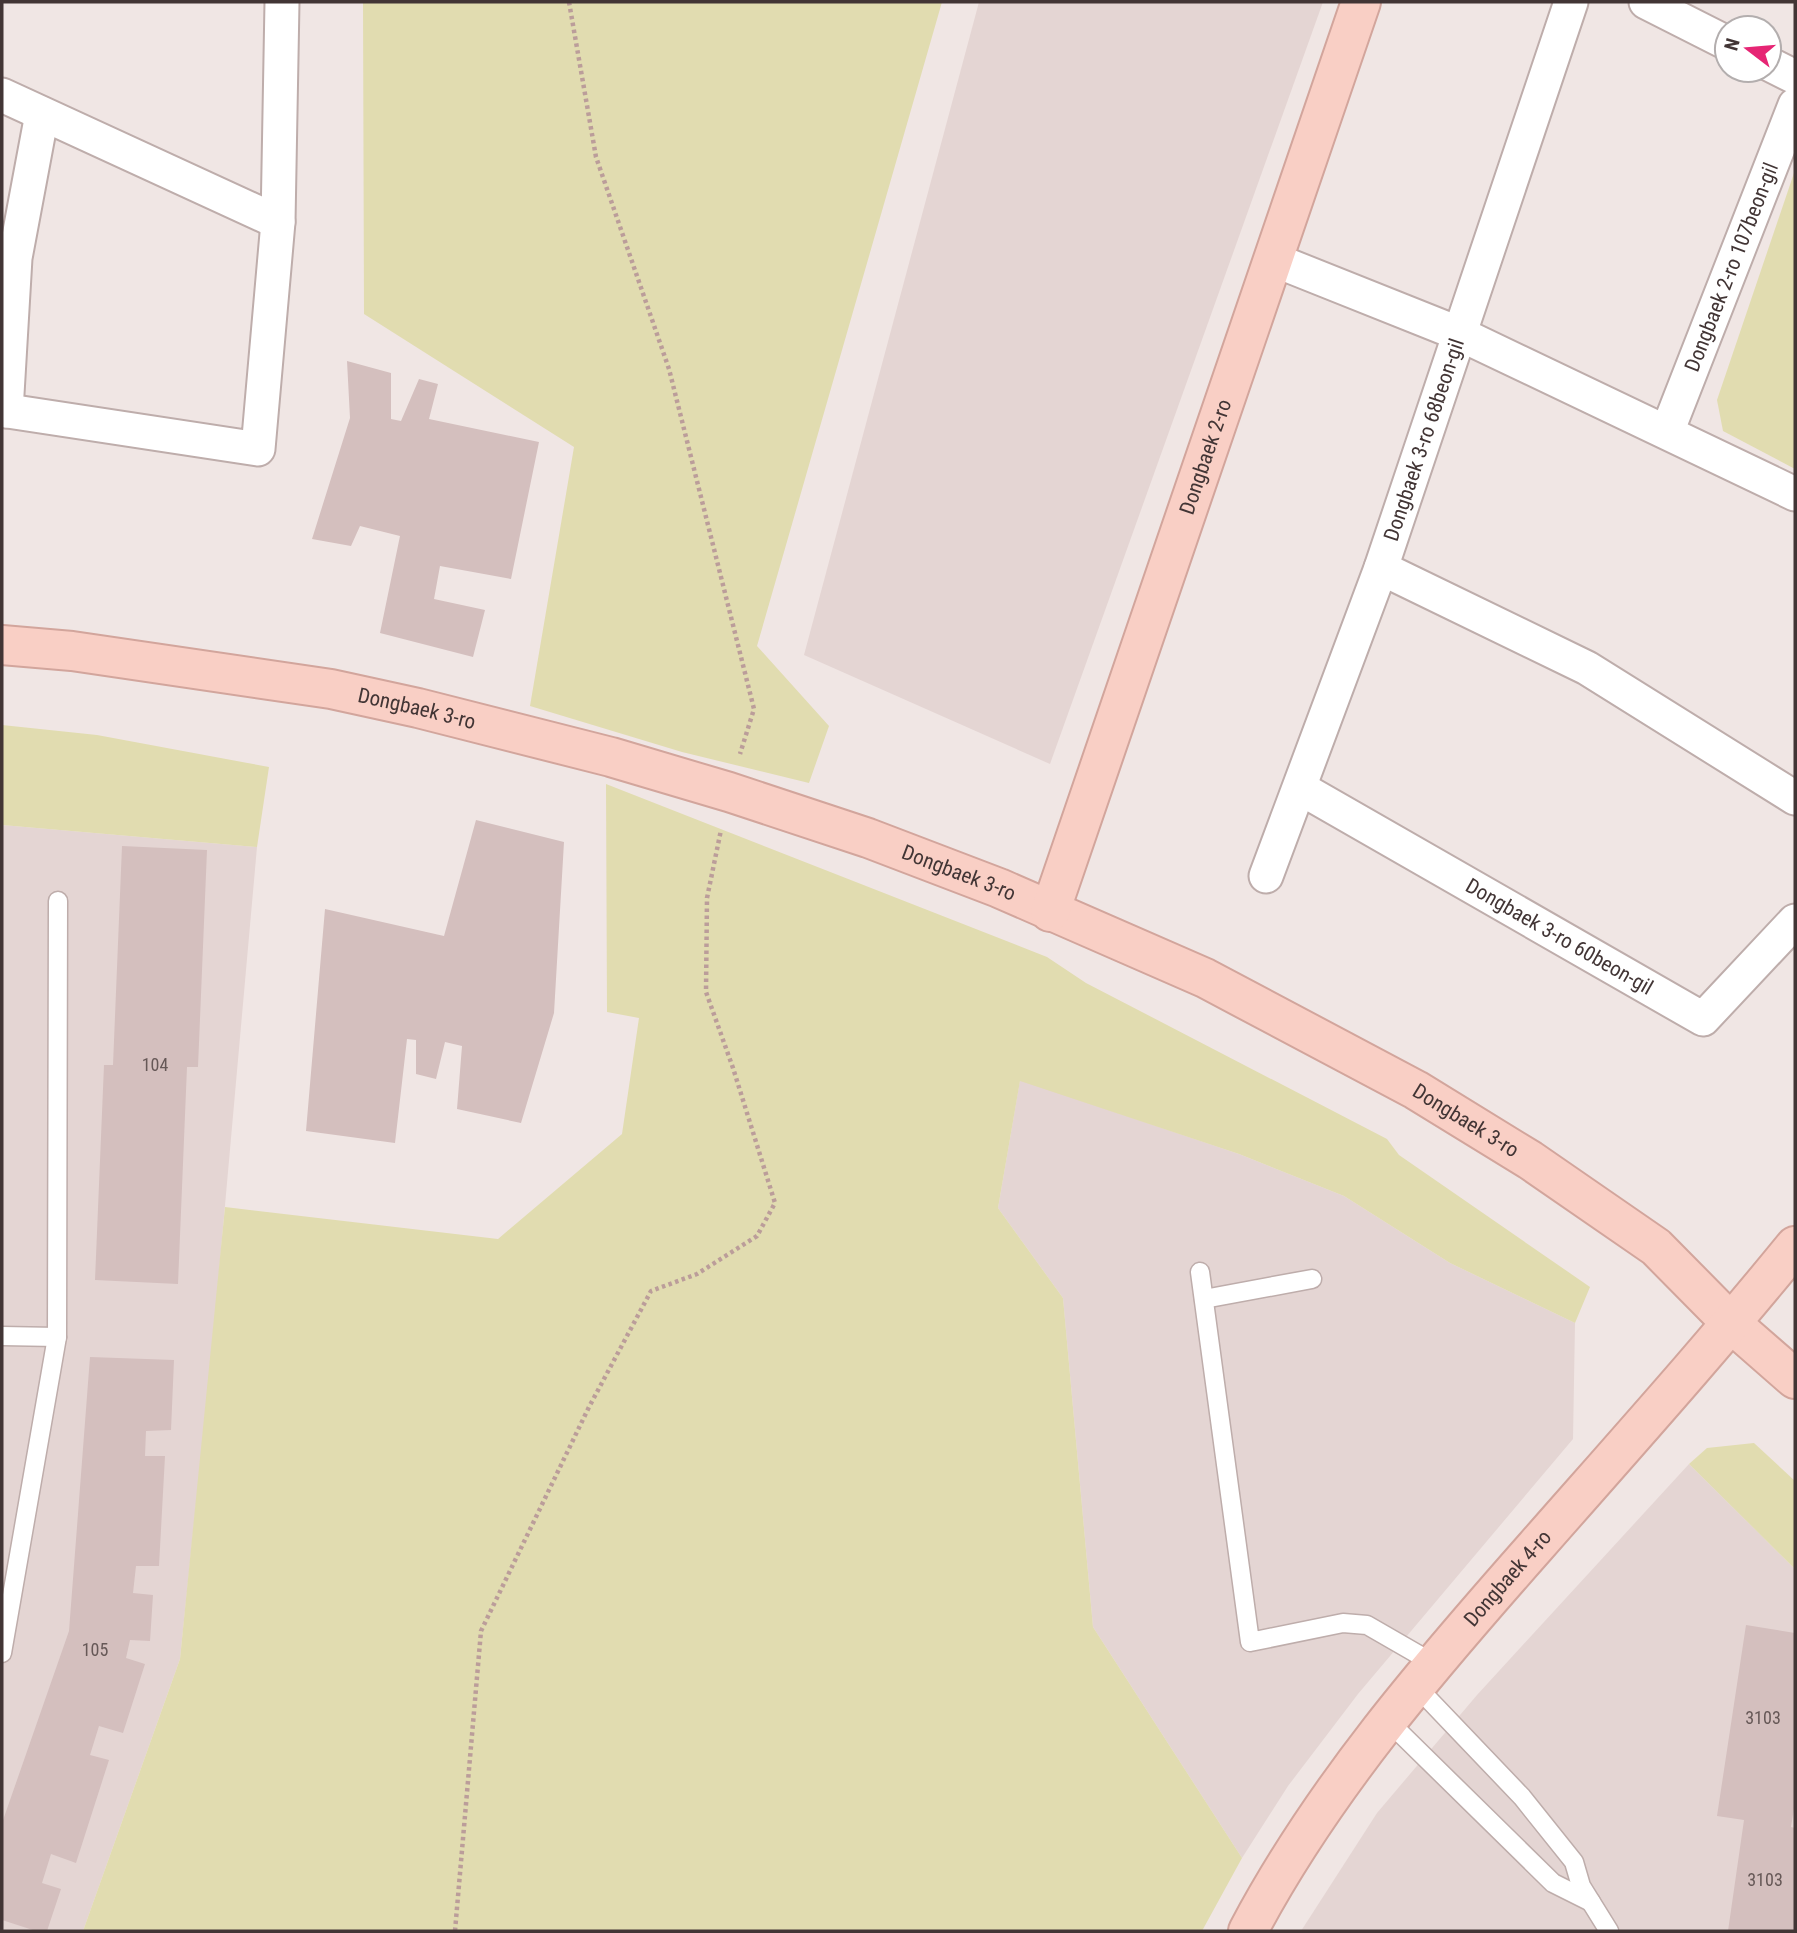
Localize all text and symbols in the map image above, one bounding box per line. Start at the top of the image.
north arrow [1713,14,1783,84]
text: N [1719,36,1745,53]
street label: Dongbaek 2-ro 107beon-gil [1680,159,1783,375]
street label: Dongbaek 3-ro 68beon-gil [1379,336,1469,544]
street label: Dongbaek 2-ro [1175,396,1236,517]
street label: Dongbaek 3-ro [356,683,478,734]
street label: Dongbaek 3-ro [899,840,1019,906]
street label: Dongbaek 3-ro 60beon-gil [1462,874,1657,1000]
house number: 104 [142,1054,168,1075]
street label: Dongbaek 3-ro [1408,1079,1523,1162]
street label: Dongbaek 4-ro [1459,1525,1556,1631]
house number: 105 [82,1639,108,1660]
house number: 3103 [1745,1707,1781,1728]
house number: 3103 [1747,1869,1783,1890]

